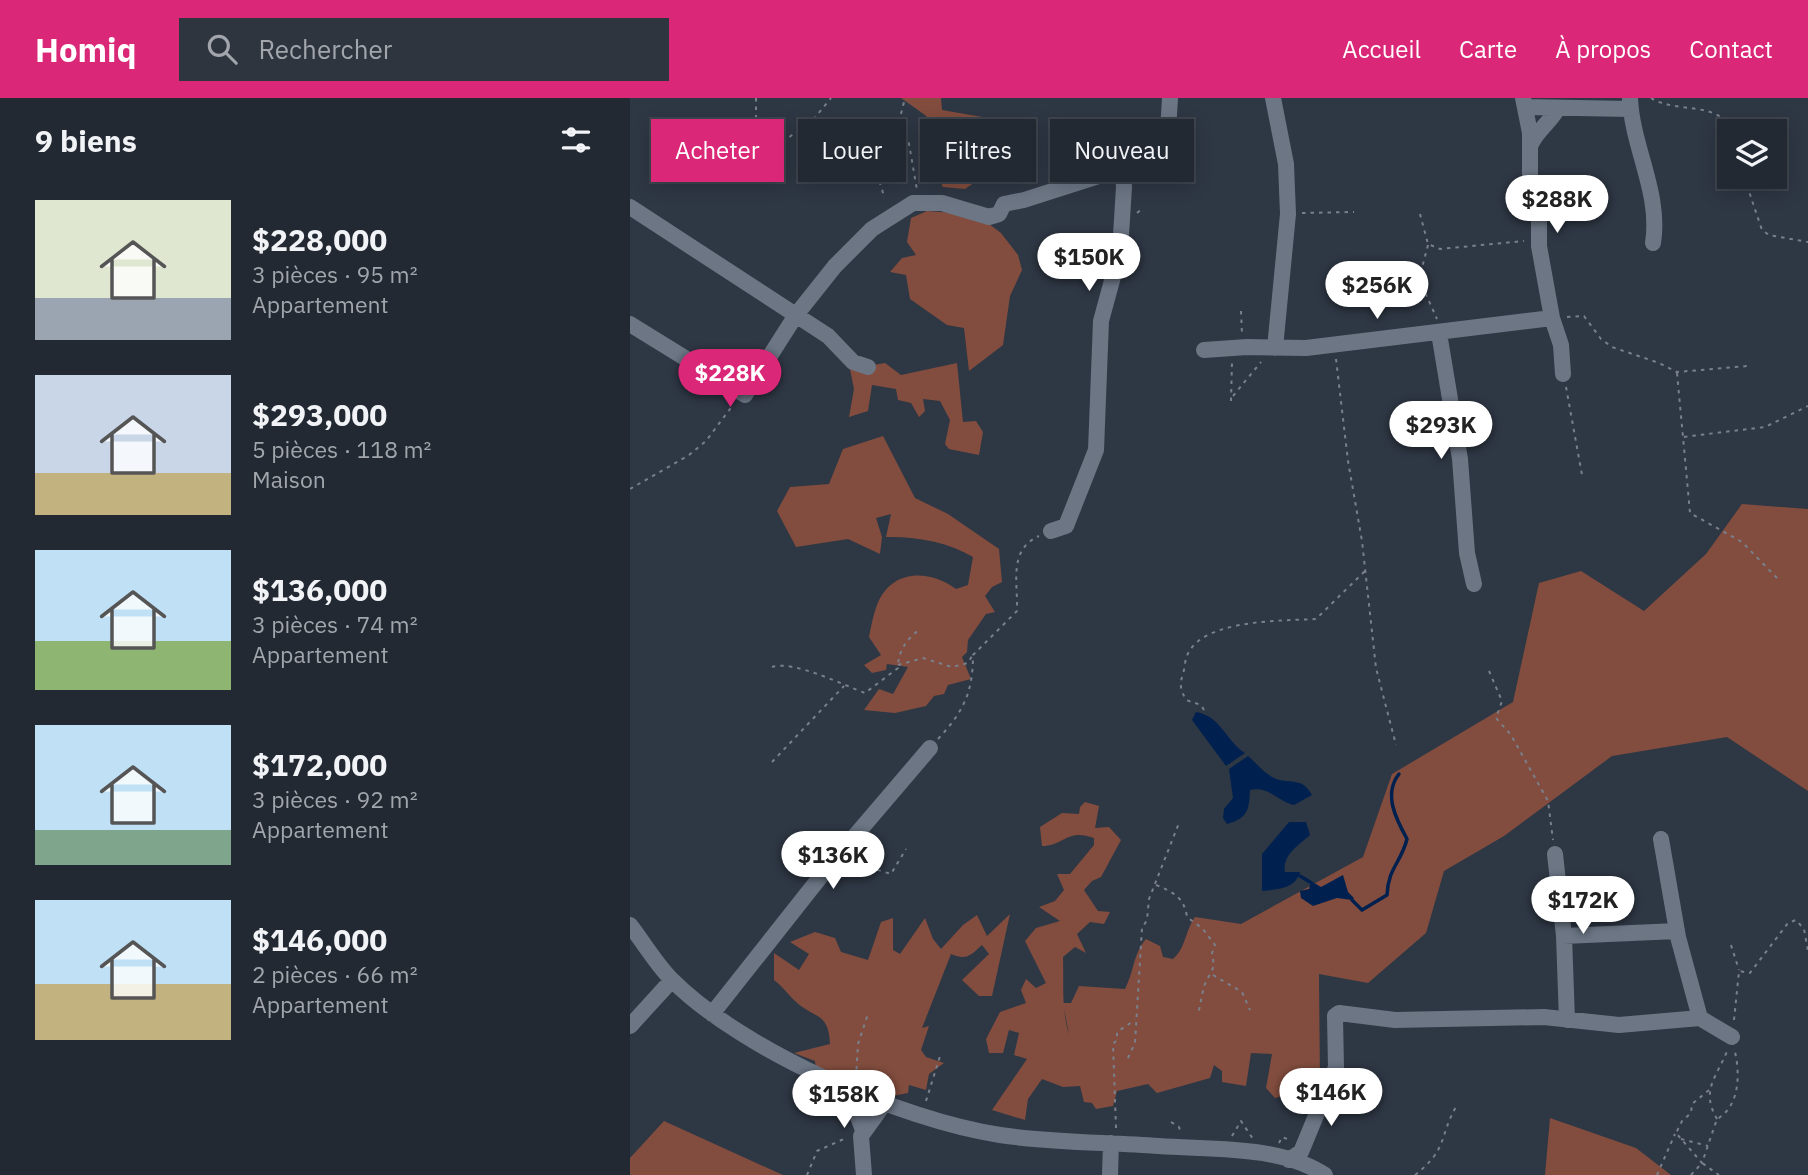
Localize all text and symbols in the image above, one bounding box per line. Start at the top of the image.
search box [179,18,669,81]
text: Homiq [35,28,137,71]
icon: search [203,30,241,68]
text: Rechercher [259,32,392,66]
text: Accueil [1342,33,1421,65]
text: Carte [1459,33,1517,65]
text: À propos [1555,33,1651,65]
text: Contact [1689,33,1773,65]
chip: Acheter [651,119,784,182]
chip: Louer [798,119,906,182]
chip: Filtres [920,119,1036,182]
chip: Nouveau [1050,119,1194,182]
map controls [1717,119,1787,189]
button: layers [1717,119,1787,189]
text: 9 biens [35,121,137,160]
icon: filters [557,121,595,159]
pin: $288K [1508,176,1606,235]
text: $288K [1521,183,1593,213]
text: $228,000 [252,220,387,259]
icon: home [91,228,175,312]
pin: $150K [1040,234,1138,293]
text: $150K [1053,241,1125,271]
text: 3 pièces · 95 m² [252,259,418,289]
pin: $256K [1328,262,1426,321]
text: $256K [1341,269,1413,299]
text: Appartement [252,289,389,319]
pin: $228K [681,350,779,409]
text: $228K [694,357,766,387]
text: $293,000 [252,395,387,434]
pin: $293K [1392,402,1490,461]
icon: home [91,403,175,487]
text: $293K [1405,409,1477,439]
text: 5 pièces · 118 m² [252,434,431,464]
text: Maison [252,464,326,494]
text: $136,000 [252,570,387,609]
icon: home [91,578,175,662]
text: 3 pièces · 74 m² [252,609,418,639]
text: Appartement [252,639,389,669]
text: $172,000 [252,745,387,784]
icon: home [91,753,175,837]
text: 3 pièces · 92 m² [252,784,418,814]
text: Appartement [252,814,389,844]
pin: $136K [784,832,882,891]
text: $136K [797,839,869,869]
pin: $172K [1534,876,1632,936]
text: $172K [1547,884,1619,914]
text: $146,000 [252,920,387,959]
icon: home [91,928,175,1012]
text: 2 pièces · 66 m² [252,959,418,989]
text: Appartement [252,989,389,1019]
pin: $146K [1282,1068,1380,1128]
pin: $158K [795,1070,893,1130]
text: $146K [1295,1076,1367,1106]
text: $158K [808,1078,880,1108]

